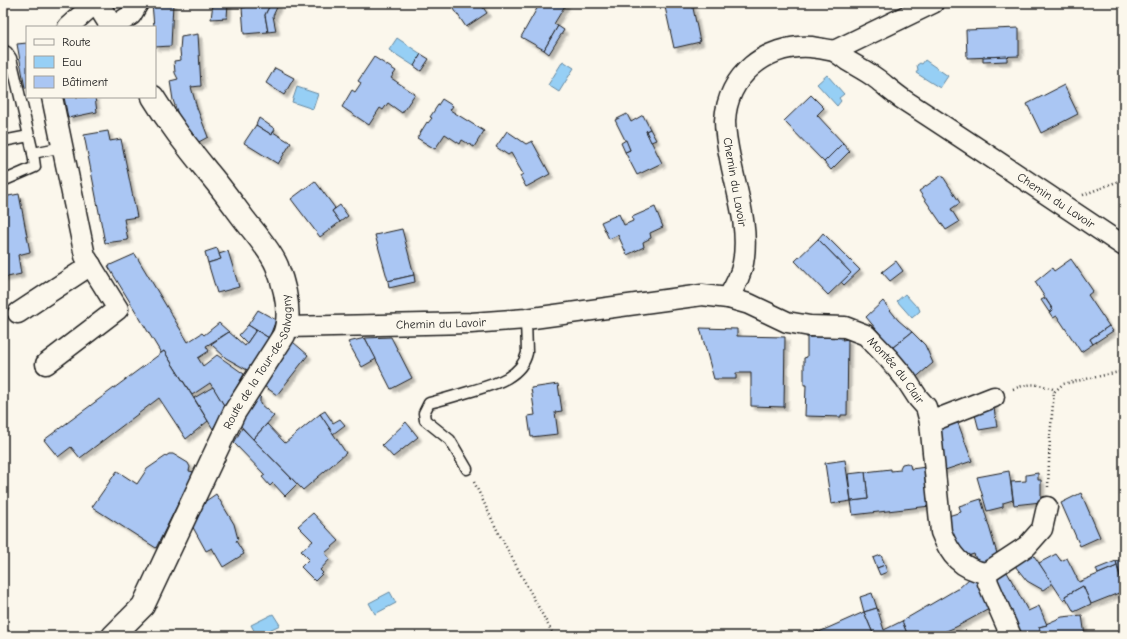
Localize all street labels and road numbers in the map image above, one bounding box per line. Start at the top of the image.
street label: Chemin du Lavoir [720,136,750,228]
street label: Chemin du Lavoir [1015,170,1098,232]
street label: Route de la Tour-de-Salvagny [220,293,295,432]
street label: Chemin du Lavoir [396,315,487,332]
street label: Montée du Clair [864,334,927,407]

